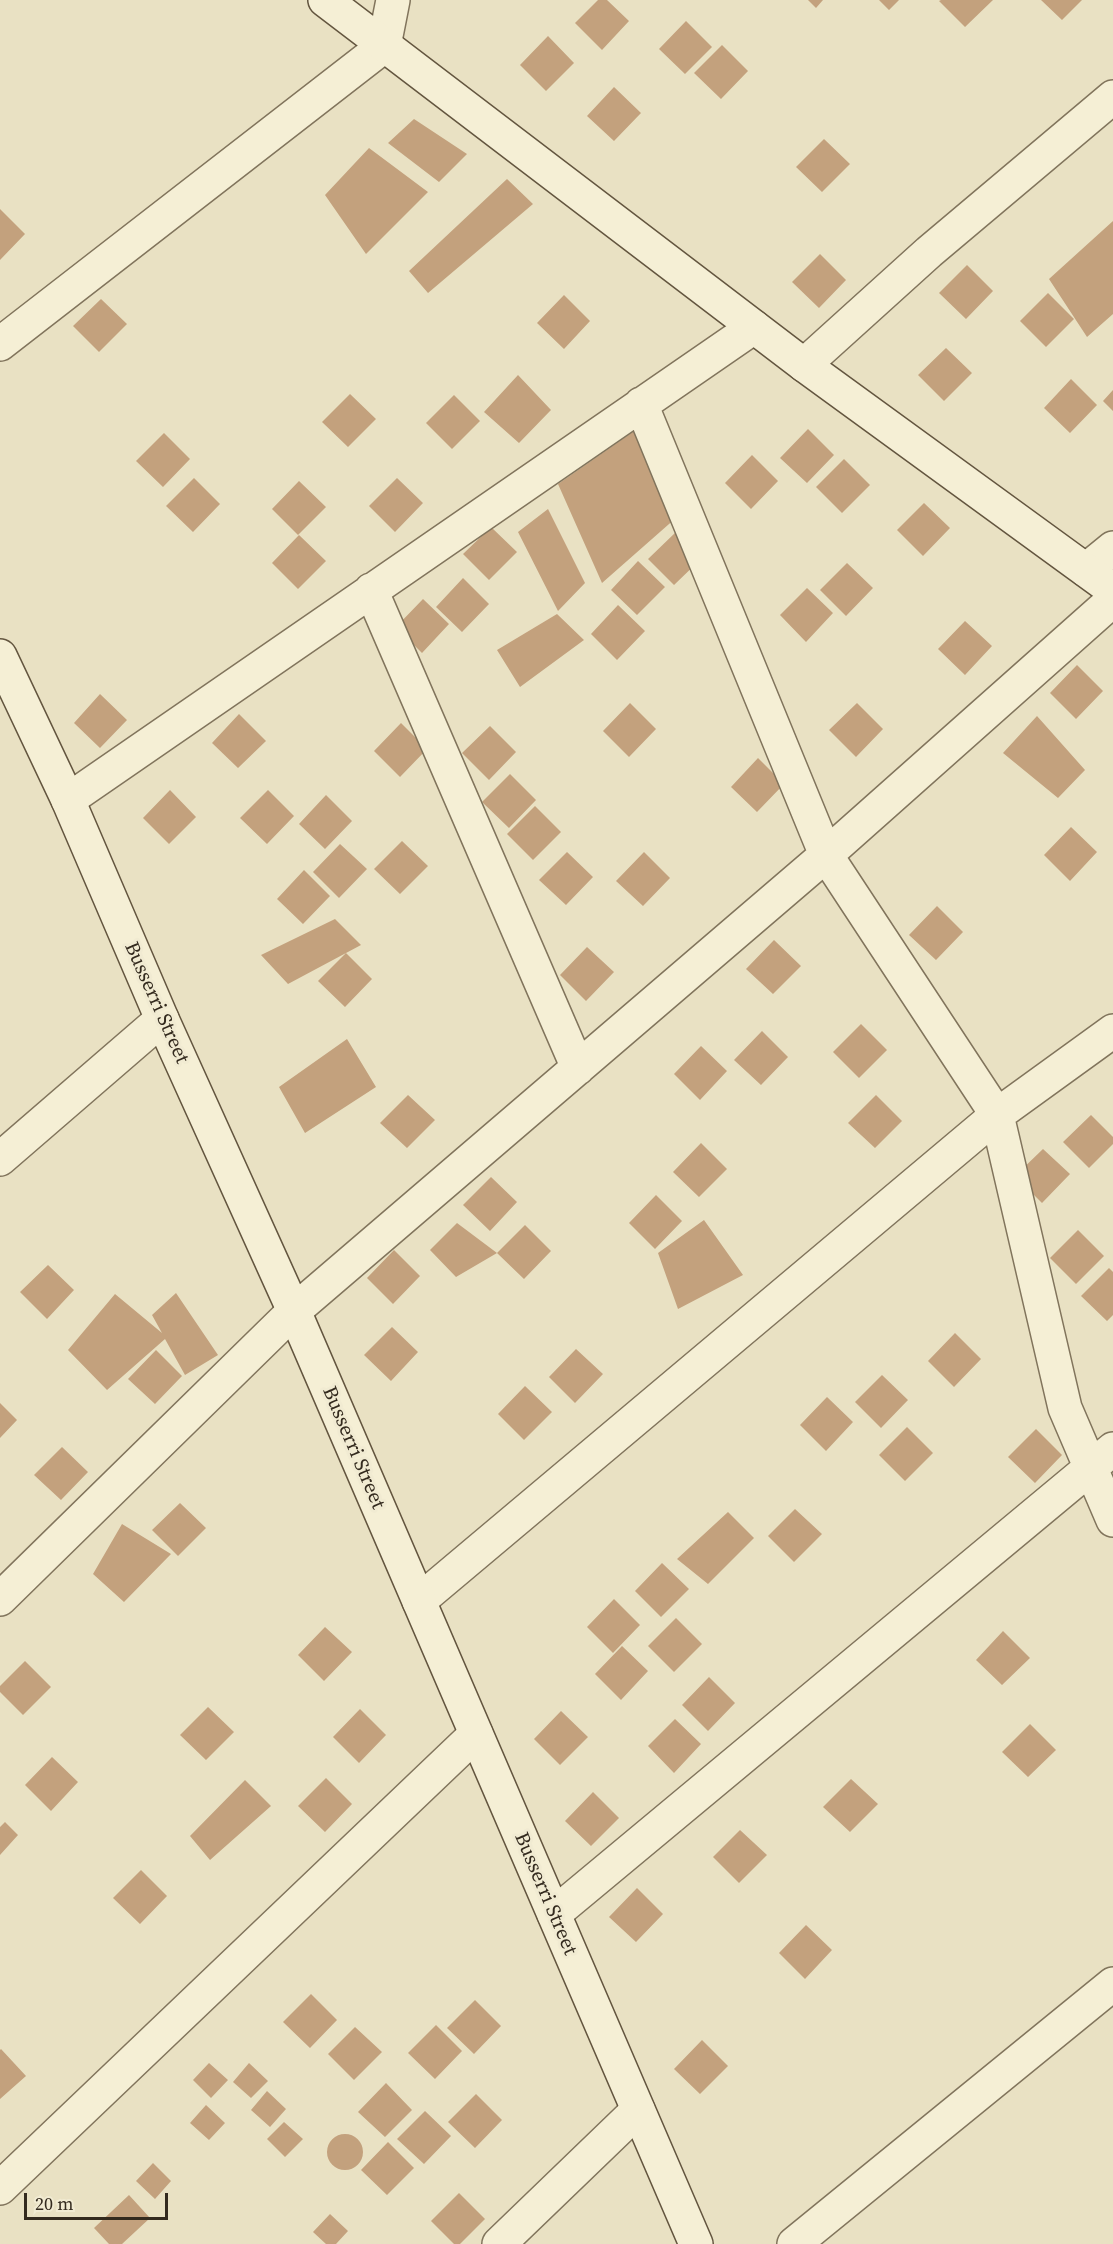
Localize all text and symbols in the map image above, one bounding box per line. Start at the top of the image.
street label: Busserri Street [118,938,194,1068]
street label: Busserri Street [316,1383,390,1513]
street label: Busserri Street [508,1829,582,1959]
scale bar [27,2181,171,2219]
text: 20 m [35,2191,73,2216]

